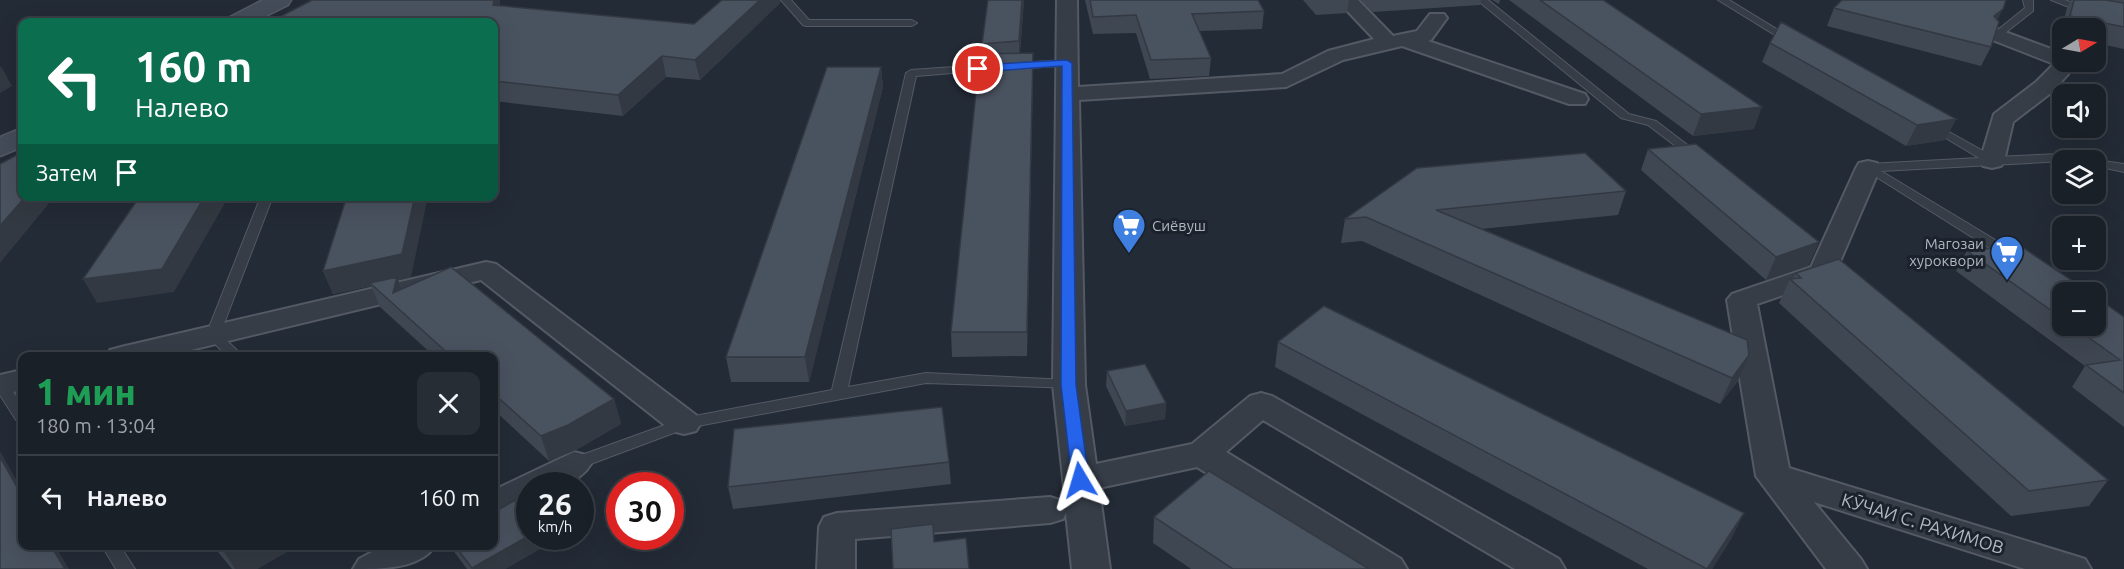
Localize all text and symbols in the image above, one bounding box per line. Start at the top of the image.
north arrow [2052,18,2106,72]
map controls [2052,18,2106,336]
icon: left [36,42,114,120]
text: 160 m [135,43,252,90]
pin [952,43,1003,94]
icon: arrive [961,52,994,85]
button: sound [2052,84,2106,138]
text: Налево [135,92,229,122]
button: layers [2052,150,2106,204]
icon: arrive [110,156,143,189]
text: Затем [36,160,98,185]
supermarket icon: Сиёвуш [1111,207,1147,254]
button: + [2052,216,2106,270]
place label: Сиёвуш [1152,217,1206,234]
supermarket icon: Магозаи хуроквори [1989,234,2025,281]
place label: Магозаи хуроквори [1909,235,1984,269]
button: − [2052,282,2106,336]
text: 1 мин [36,371,136,412]
button: close [417,372,480,435]
text: 180 m · 13:04 [36,414,156,437]
position arrow [1048,448,1112,512]
speed limit sign: 30 [606,472,684,550]
icon: left [36,481,69,514]
text: Налево [87,485,167,510]
text: 160 m [419,485,480,510]
text: 26 [538,487,572,521]
street label: КӮЧАИ С. РАХИМОВ [1839,489,2007,557]
text: km/h [538,518,572,535]

